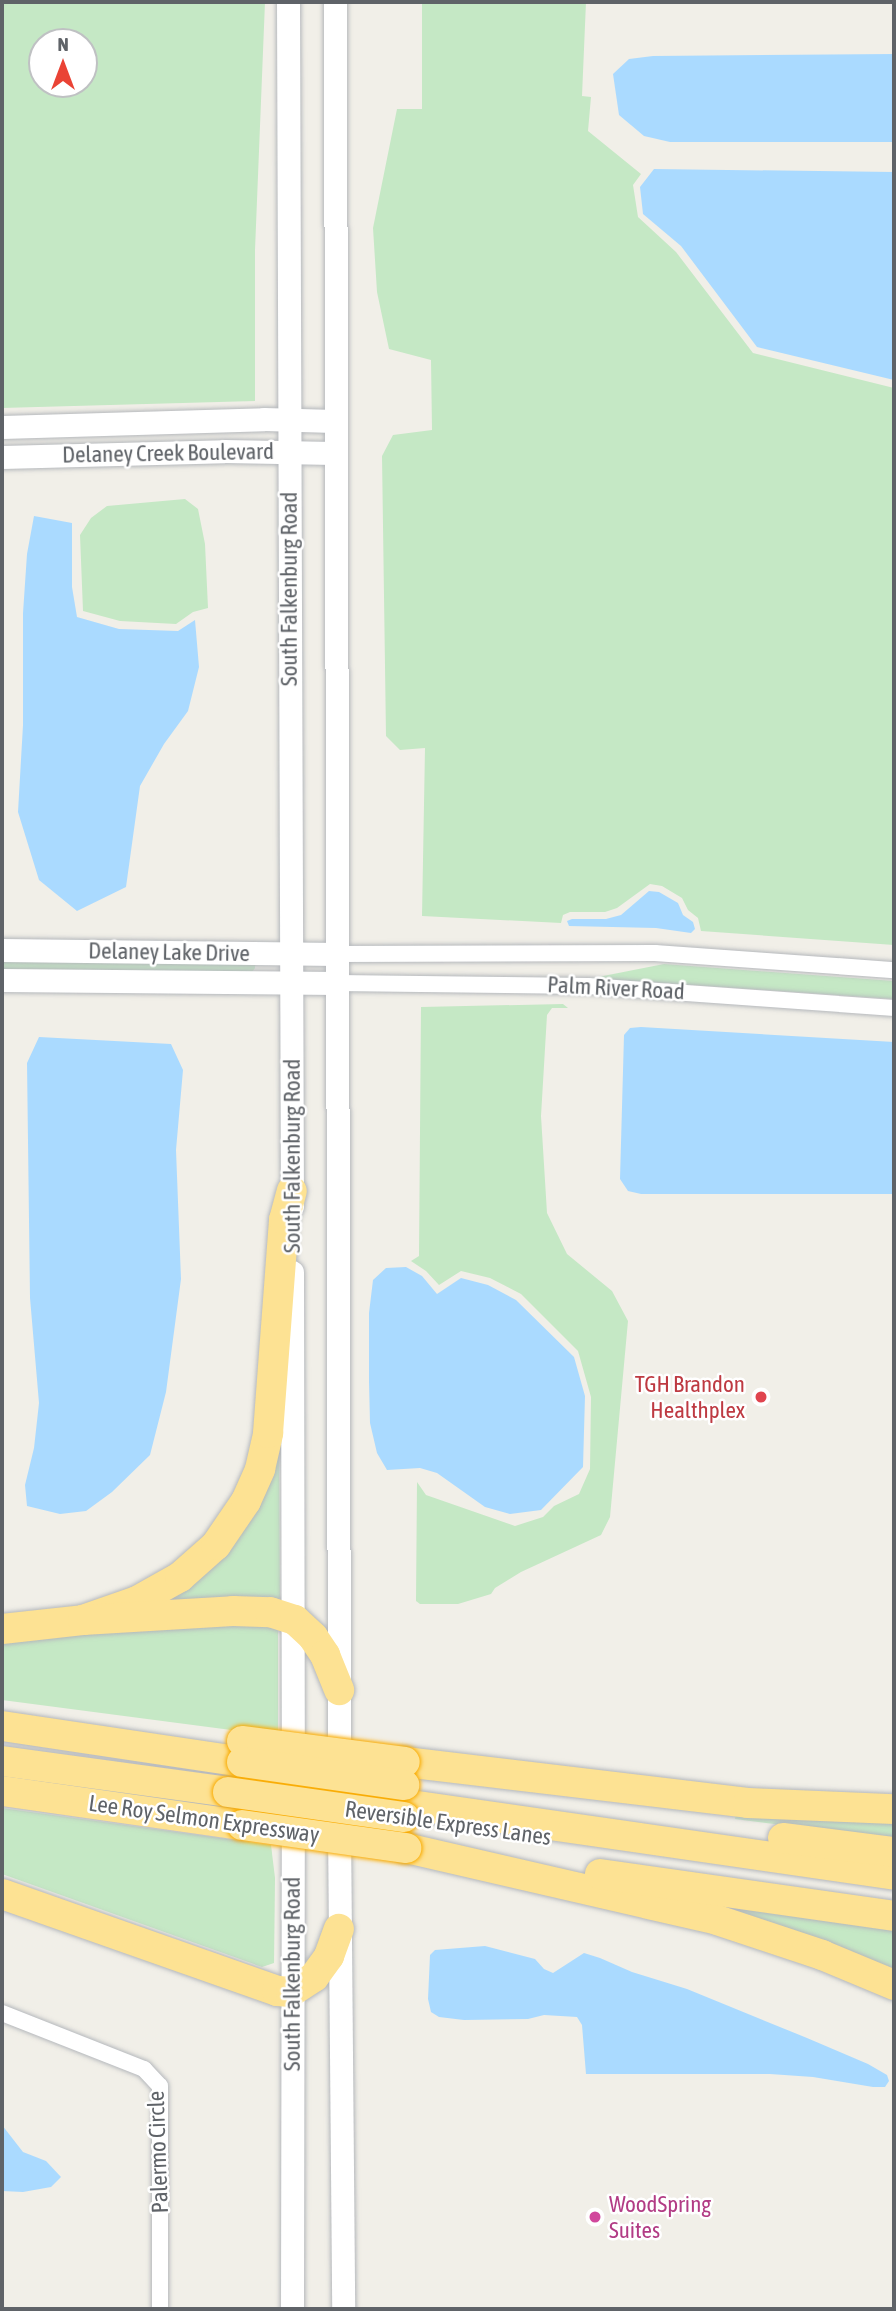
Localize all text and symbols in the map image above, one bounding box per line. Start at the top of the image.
north arrow [28,28,98,98]
text: N [57,33,69,55]
street label: Delaney Creek Boulevard [62,437,274,469]
street label: South Falkenburg Road [275,492,303,686]
street label: Delaney Lake Drive [88,937,250,967]
street label: Palm River Road [547,971,685,1005]
street label: South Falkenburg Road [278,1059,306,1253]
place label: TGH Brandon Healthplex [635,1370,745,1424]
marker: TGH Brandon Healthplex [751,1387,771,1407]
street label: Lee Roy Selmon Expressway [87,1789,321,1849]
street label: Reversible Express Lanes [343,1795,553,1851]
street label: South Falkenburg Road [278,1877,306,2071]
street label: Palermo Circle [142,2090,174,2214]
place label: WoodSpring Suites [609,2190,711,2244]
marker: WoodSpring Suites [587,2209,603,2225]

